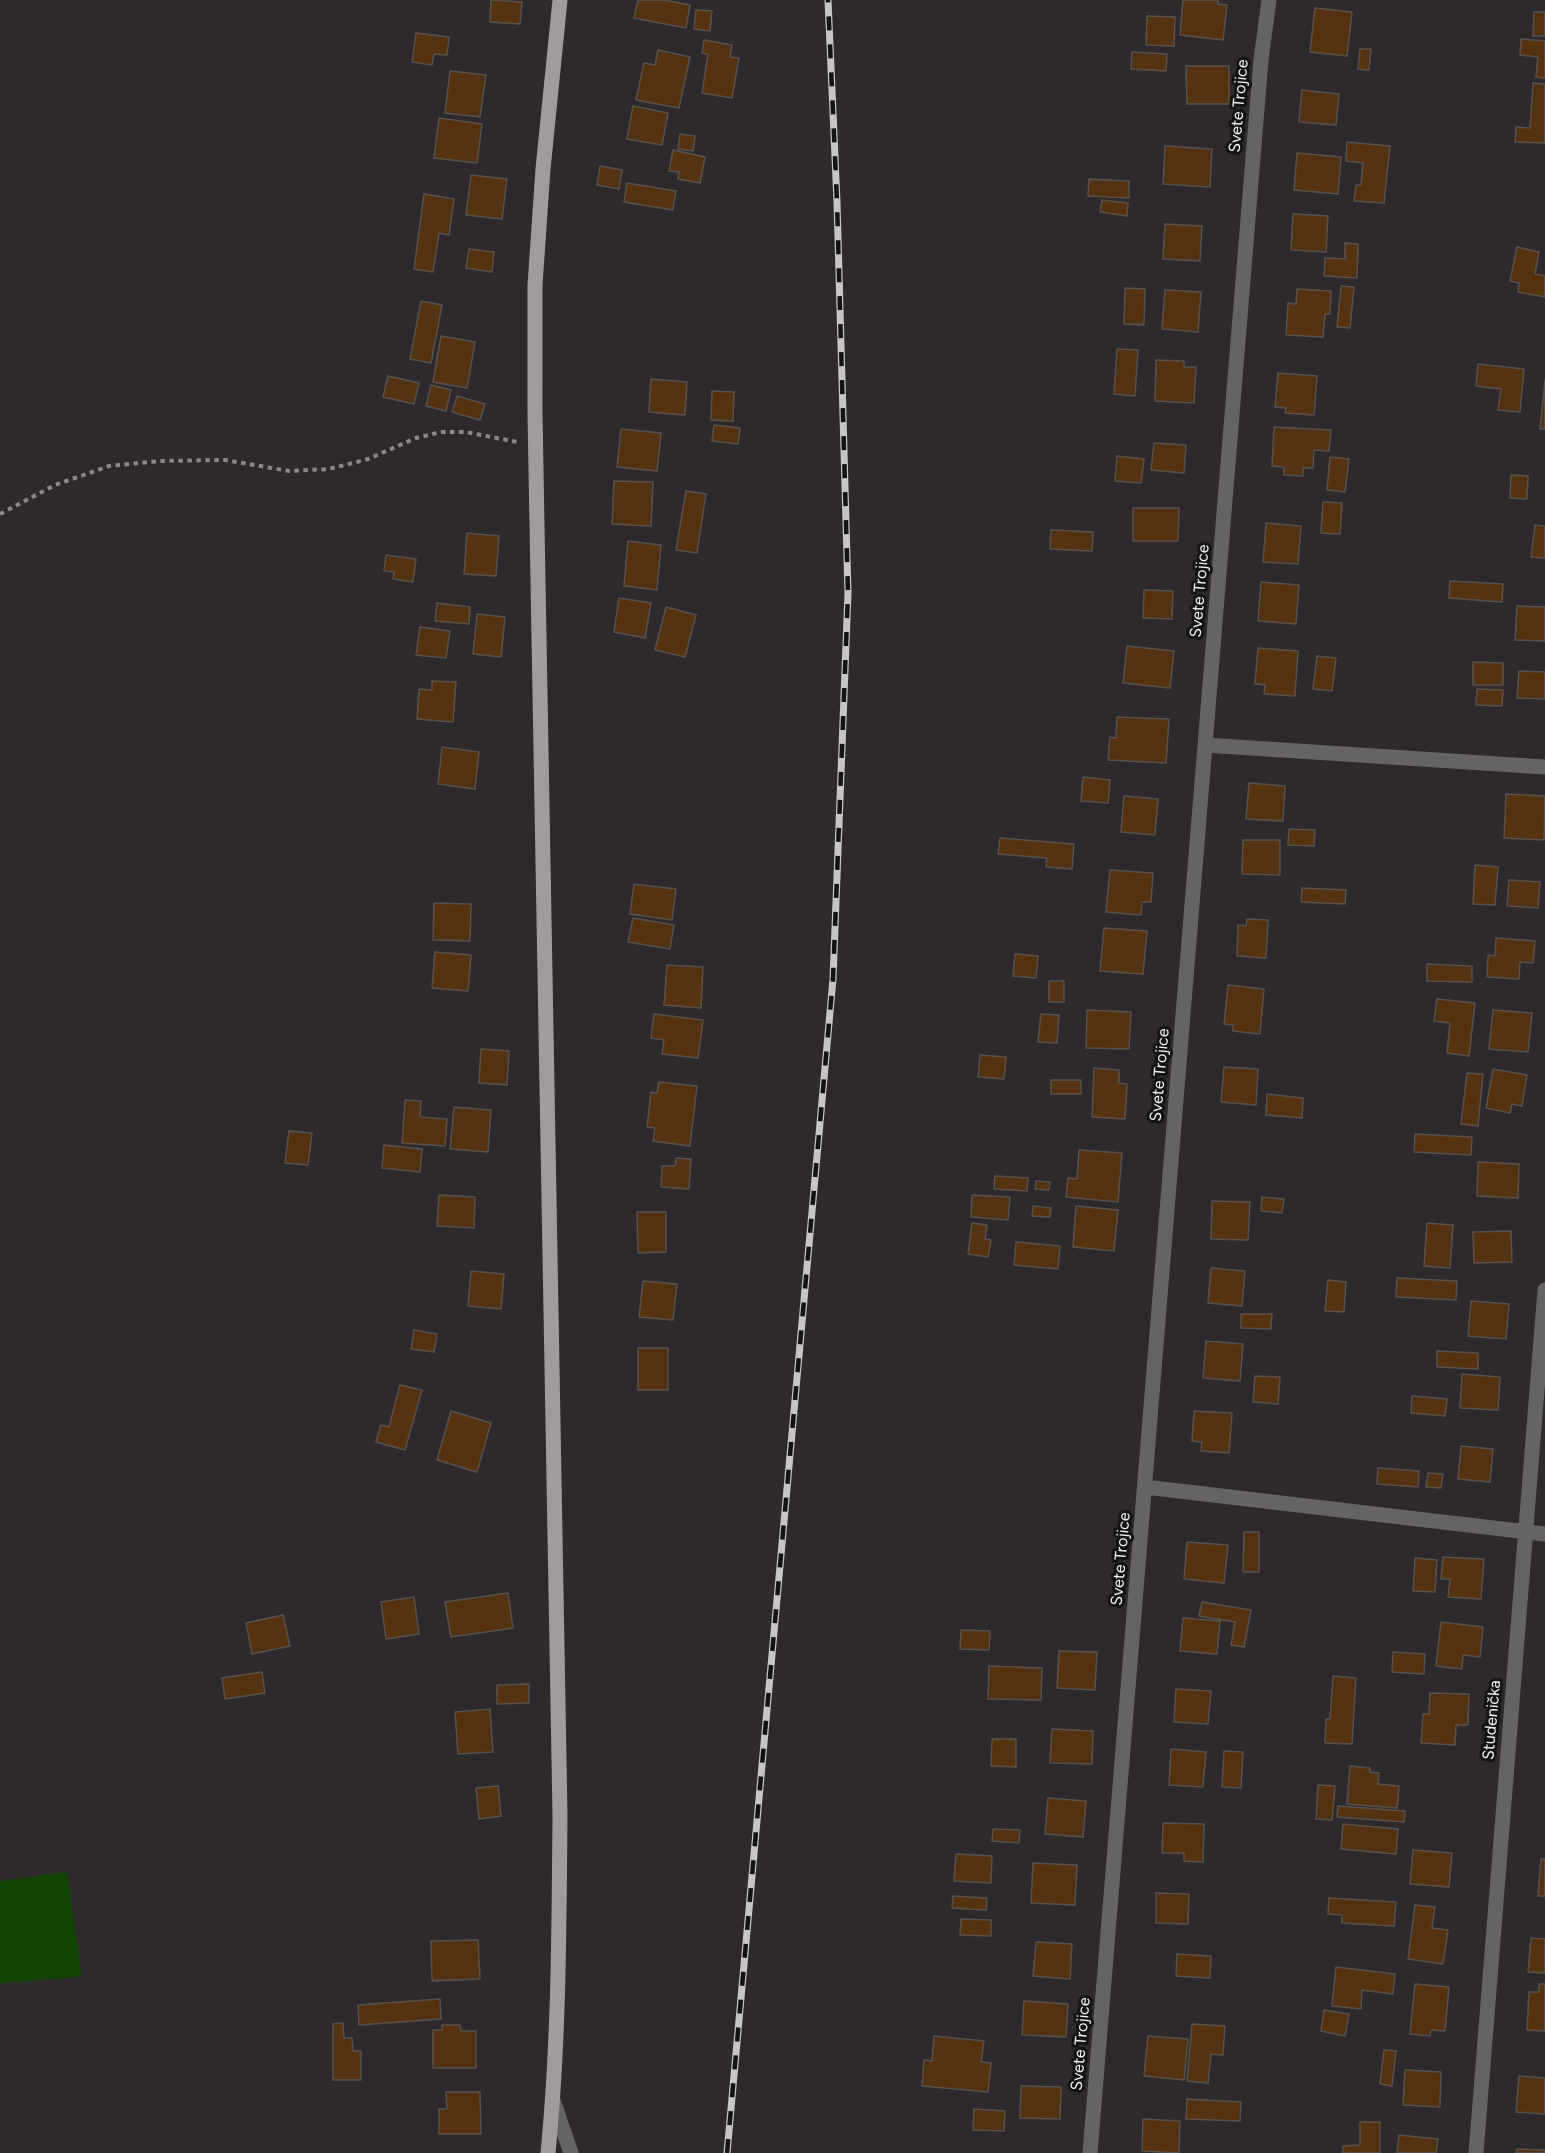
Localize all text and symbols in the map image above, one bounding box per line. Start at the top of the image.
street label: Svete Trojice [1225,59,1253,153]
street label: Svete Trojice [1186,544,1214,638]
street label: Svete Trojice [1146,1028,1174,1122]
street label: Svete Trojice [1107,1512,1135,1606]
street label: Studenička [1479,1679,1505,1761]
street label: Svete Trojice [1067,1997,1095,2091]

